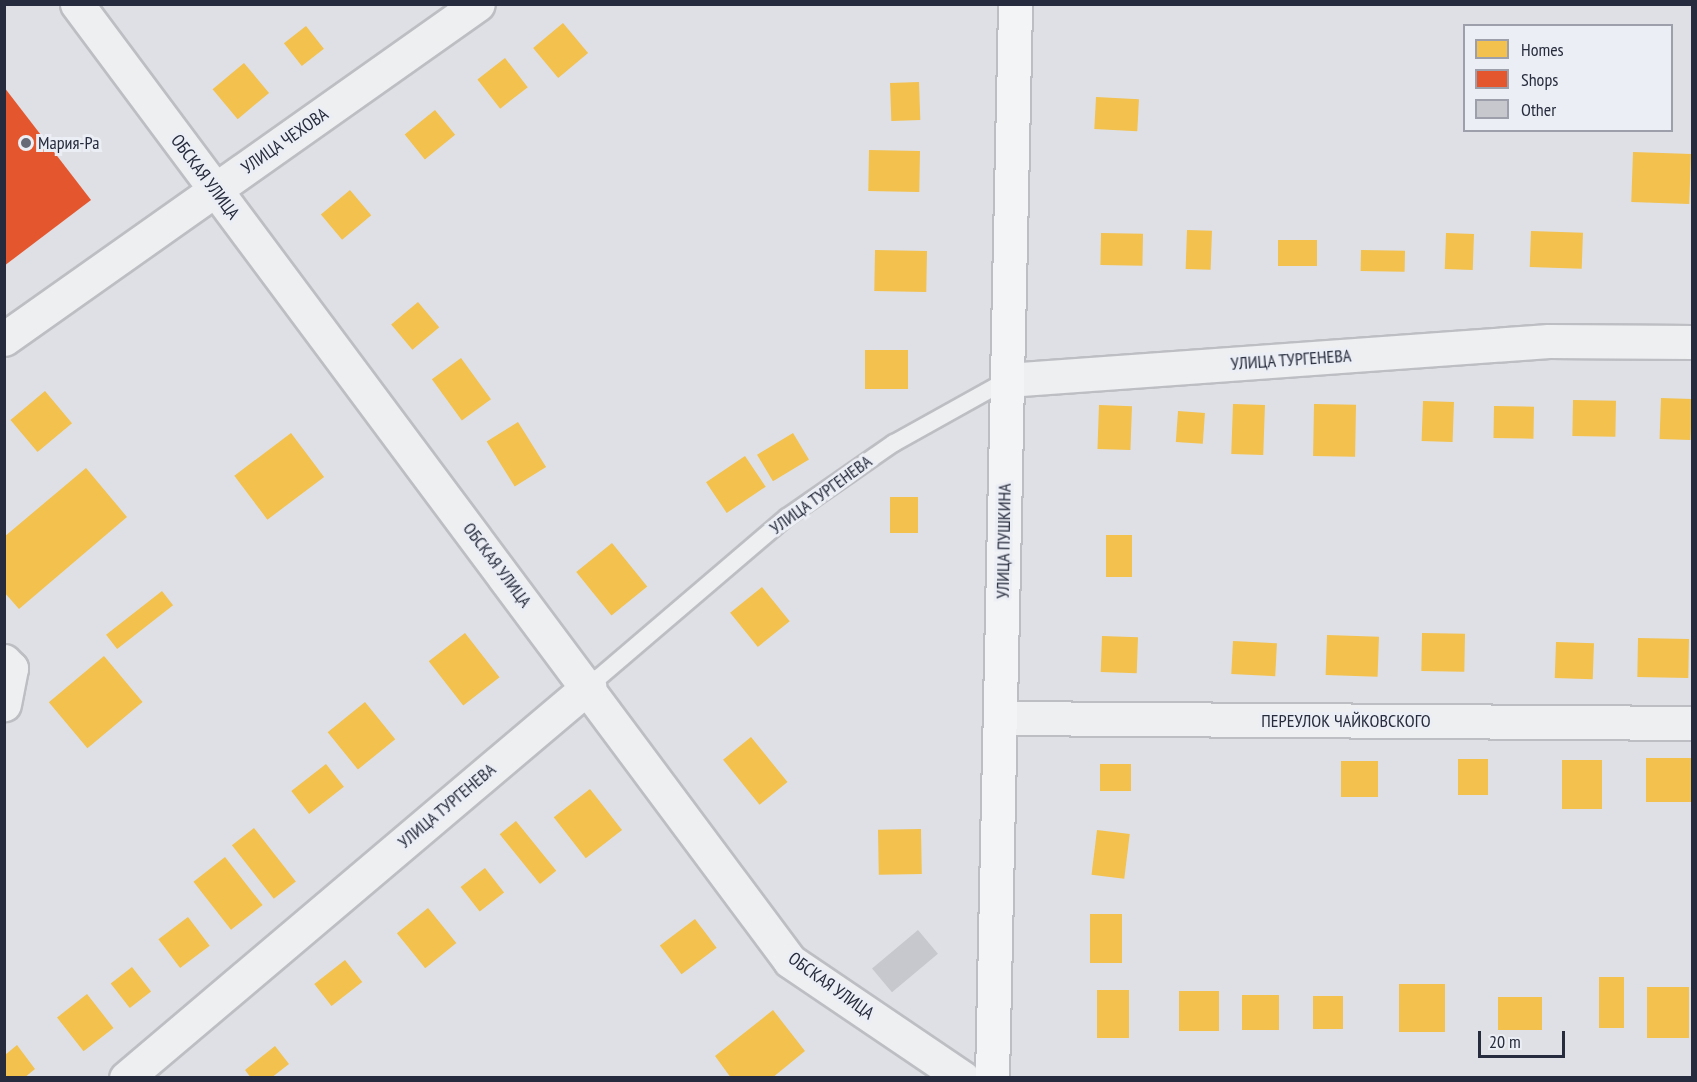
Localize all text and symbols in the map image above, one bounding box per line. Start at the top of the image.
legend [1463,24,1673,132]
text: Homes [1521,38,1564,61]
text: Shops [1521,68,1558,91]
text: Other [1521,98,1556,121]
street label: УЛИЦА ЧЕХОВА [237,103,333,179]
street label: ОБСКАЯ УЛИЦА [166,130,244,224]
place label: Мария-Ра [38,132,99,154]
marker: Мария-Ра [19,136,33,150]
street label: УЛИЦА ТУРГЕНЕВА [1229,345,1353,375]
street label: УЛИЦА ТУРГЕНЕВА [765,450,877,540]
street label: УЛИЦА ПУШКИНА [992,483,1016,599]
street label: ОБСКАЯ УЛИЦА [458,518,536,612]
street label: ПЕРЕУЛОК ЧАЙКОВСКОГО [1261,710,1431,732]
street label: УЛИЦА ТУРГЕНЕВА [393,759,501,853]
street label: ОБСКАЯ УЛИЦА [784,948,878,1024]
scale bar [1481,1019,1568,1057]
text: 20 m [1489,1030,1521,1053]

